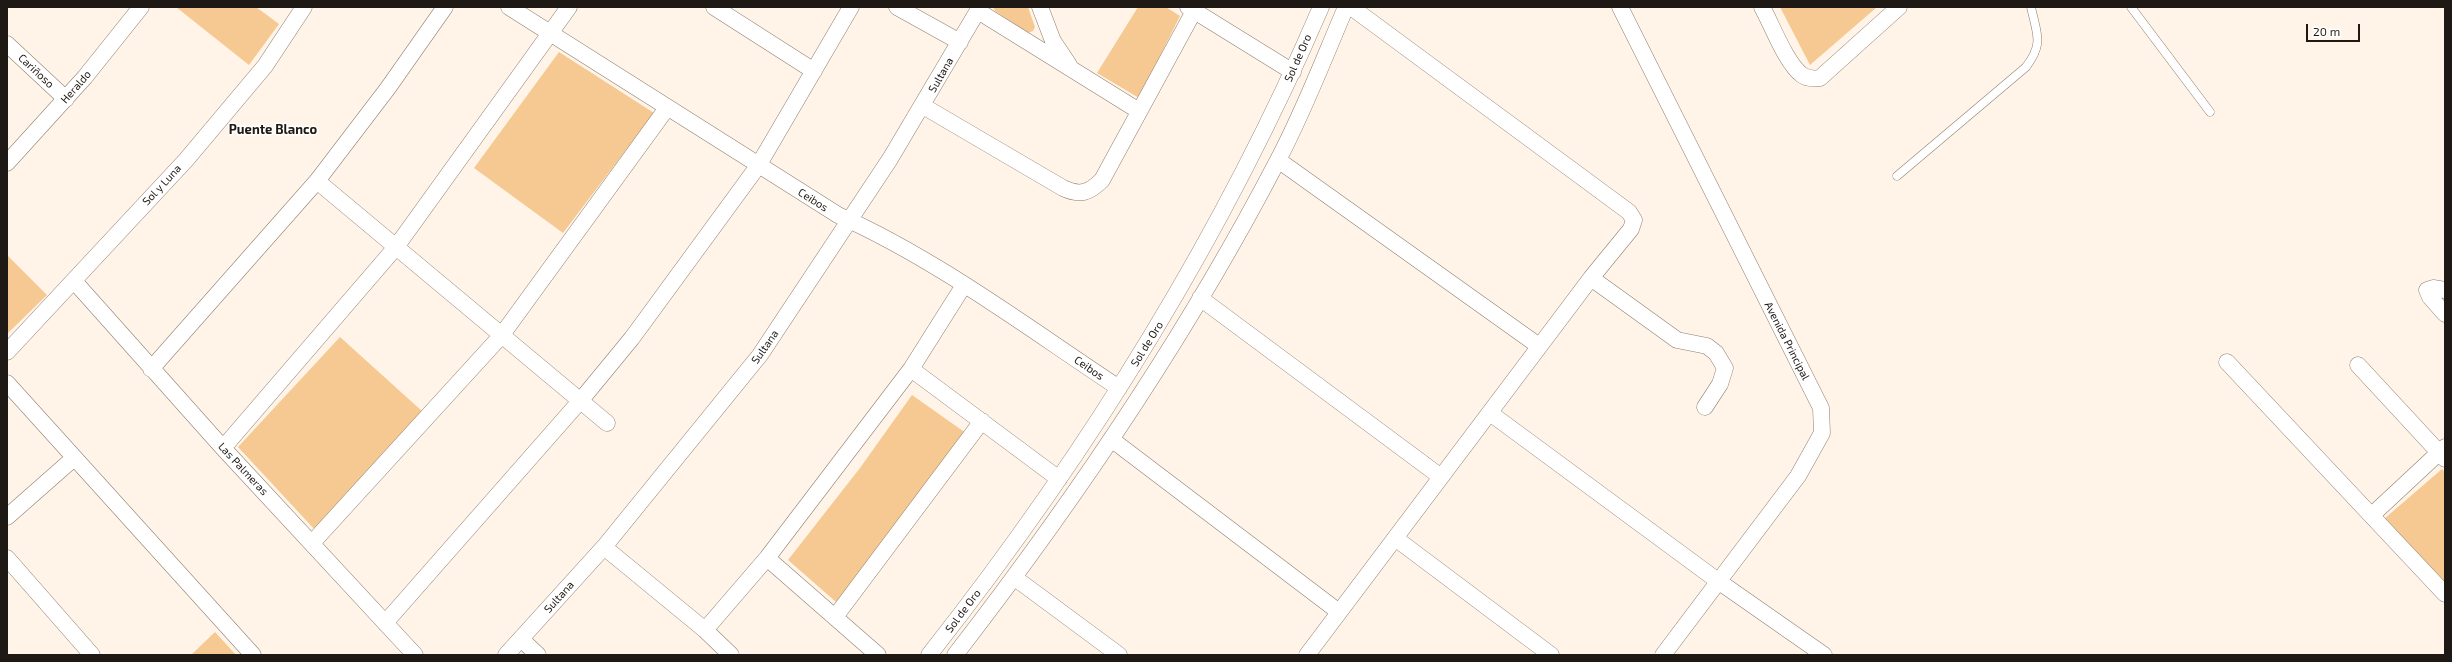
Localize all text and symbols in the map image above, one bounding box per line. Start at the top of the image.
scale bar [2308,16,2362,42]
text: 20 m [2313,24,2340,38]
street label: Sol de Oro [1282,32,1314,84]
street label: Cariñoso [15,51,57,91]
street label: Sultana [926,55,956,95]
street label: Heraldo [58,68,94,106]
district label: Puente Blanco [229,122,317,138]
street label: Sol y Luna [140,162,184,208]
street label: Ceibos [796,186,830,214]
street label: Avenida Principal [1762,300,1812,382]
street label: Sol de Oro [1128,319,1166,369]
street label: Sultana [749,328,781,366]
street label: Ceibos [1072,353,1106,383]
street label: Las Palmeras [215,440,271,498]
street label: Sultana [541,578,577,616]
street label: Sol de Oro [942,587,984,635]

